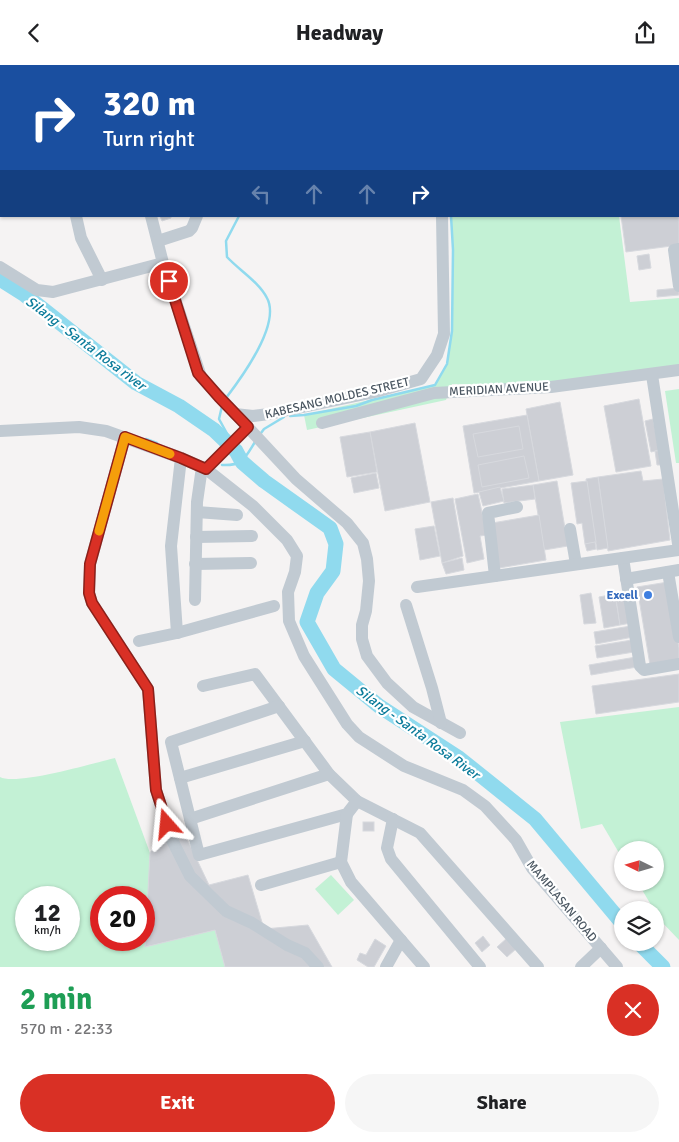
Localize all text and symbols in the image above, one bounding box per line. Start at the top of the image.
icon: back [20,19,48,47]
text: Headway [296,19,383,46]
icon: share [631,19,659,47]
text: 320 m [103,82,196,125]
icon: right [20,85,85,150]
text: Turn right [103,125,195,152]
icon: left [247,180,275,208]
icon: ahead [300,180,328,208]
icon: ahead [353,180,381,208]
icon: right [406,180,434,208]
pin [148,260,190,302]
icon: arrive [155,267,183,295]
water label: Silang - Santa Rosa river [22,293,150,395]
street label: KABESANG MOLDES STREET [264,375,411,422]
street label: MERIDIAN AVENUE [449,379,550,400]
place label: Excell [607,588,638,603]
marker: Excell [642,589,654,601]
water label: Silang - Santa Rosa River [353,682,484,784]
position arrow [140,797,192,849]
north arrow [614,841,664,891]
map controls [614,841,664,951]
street label: MAMPLASAN ROAD [523,858,600,945]
speed limit sign: 20 [90,886,155,951]
text: 12 [34,897,61,928]
button: layers [614,901,664,951]
text: km/h [34,923,61,938]
text: 2 min [20,981,92,1018]
button: close [607,984,659,1036]
text: 570 m · 22:33 [20,1019,113,1039]
button: Exit [20,1074,335,1132]
button: Share [345,1074,659,1132]

